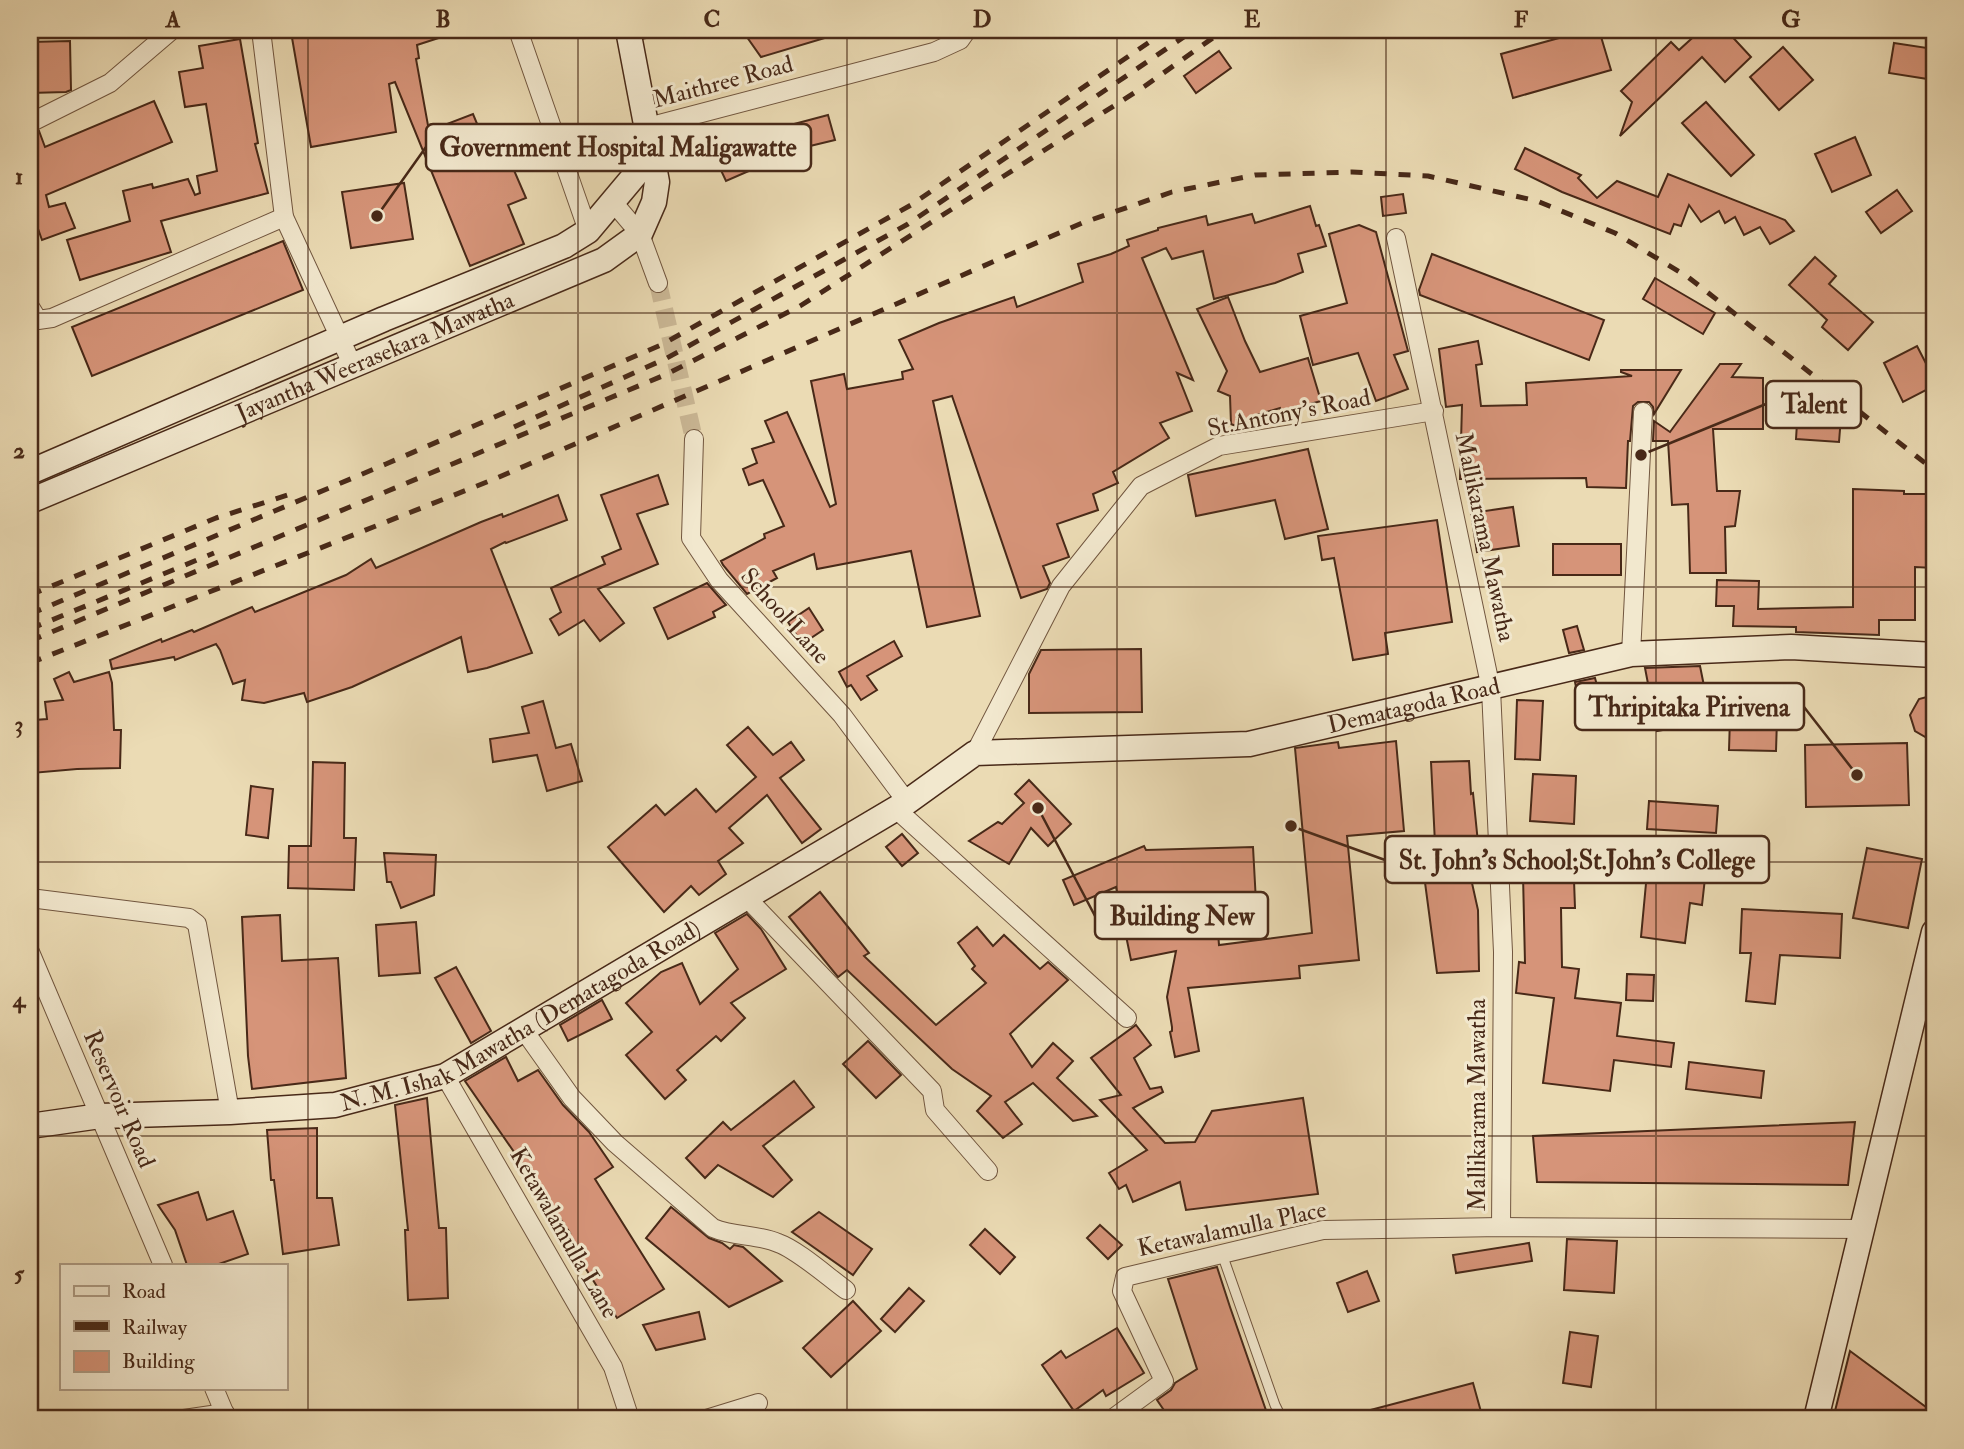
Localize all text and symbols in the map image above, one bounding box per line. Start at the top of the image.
text: A [165,5,181,34]
text: B [435,5,451,34]
text: C [704,5,720,34]
text: D [973,5,991,34]
text: E [1244,5,1261,34]
text: F [1514,5,1529,34]
text: G [1781,5,1801,34]
street label: Maithree Road [650,48,797,116]
callout: Government Hospital Maligawatte [426,124,811,171]
text: Government Hospital Maligawatte [439,132,797,165]
text: 1 [15,162,23,191]
street label: Jayantha Weerasekara Mawatha [230,284,520,429]
callout: Talent [1766,381,1861,428]
street label: St.Antony's Road [1205,382,1373,444]
text: Talent [1780,389,1848,421]
street label: Mallikarama Mawatha [1448,430,1523,645]
text: 2 [13,436,25,465]
street label: School Lane [734,561,836,671]
street label: Dematagoda Road [1324,670,1503,740]
callout: Thripitaka Pirivena [1575,683,1804,730]
text: Thripitaka Pirivena [1587,692,1791,725]
text: 3 [15,710,23,739]
callout: St. John's School;St.John's College [1385,836,1769,883]
text: St. John's School;St.John's College [1399,845,1755,878]
callout: Building New [1095,892,1268,939]
text: Building New [1110,901,1255,934]
street label: N. M. Ishak Mawatha (Dematagoda Road) [337,913,706,1118]
text: 4 [12,985,27,1014]
street label: Mallikarama Mawatha [1462,998,1493,1211]
street label: Reservoir Road [76,1025,162,1173]
street label: Ketawalamulla Lane [503,1142,625,1324]
street label: Ketawalamulla Place [1135,1194,1329,1264]
text: 5 [14,1259,25,1288]
legend [60,1264,287,1390]
text: Road [122,1278,167,1305]
text: Railway [122,1314,188,1341]
text: Building [122,1348,195,1375]

